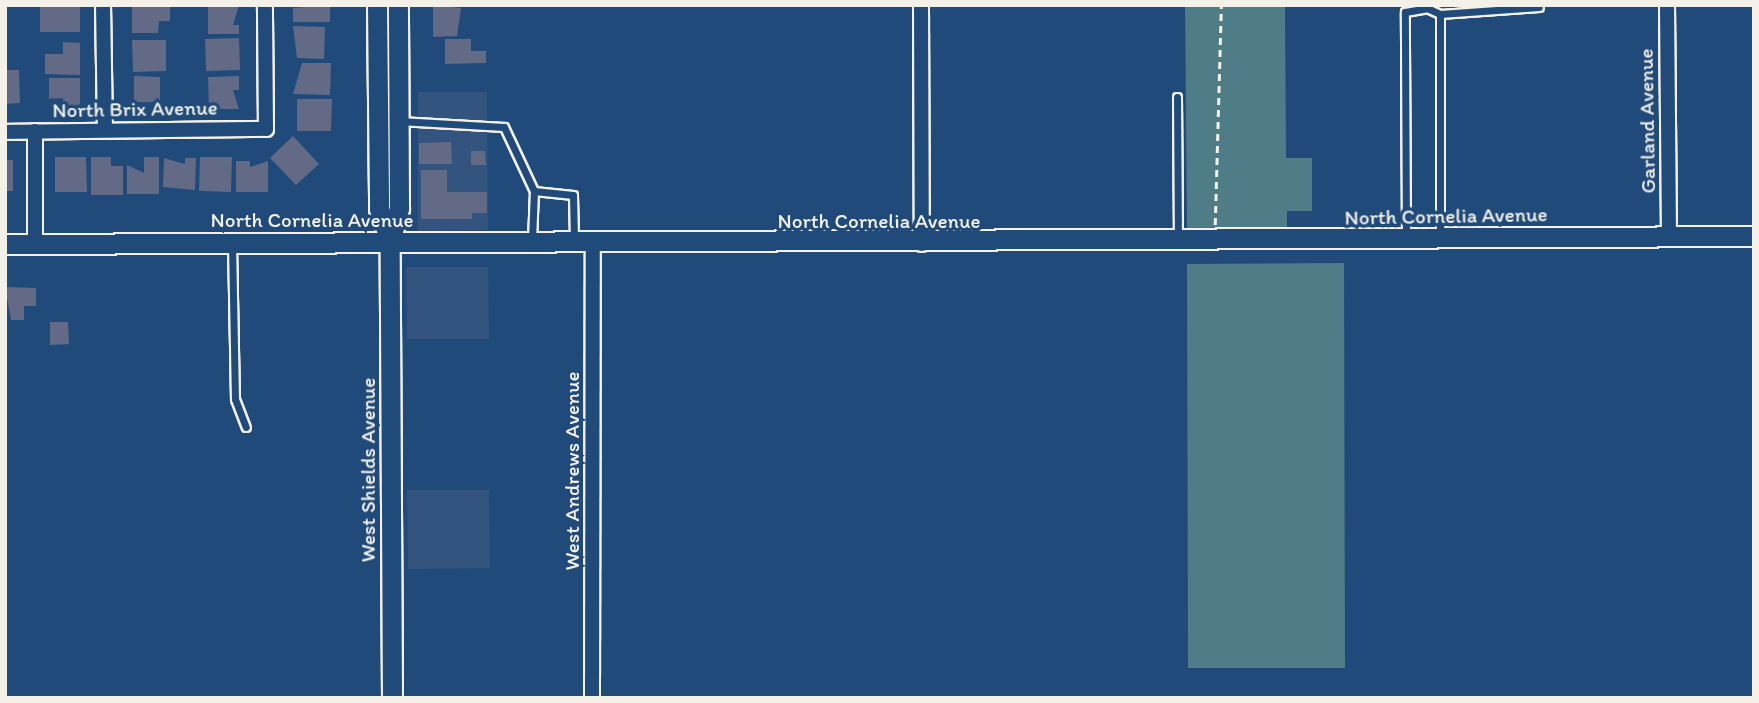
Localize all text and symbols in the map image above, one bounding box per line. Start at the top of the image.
street label: Garland Avenue [1633,49,1661,193]
street label: North Brix Avenue [52,95,218,123]
street label: North Cornelia Avenue [1344,202,1548,230]
street label: North Cornelia Avenue [210,207,414,233]
street label: North Cornelia Avenue [777,208,981,234]
street label: West Andrews Avenue [559,372,585,570]
street label: West Shields Avenue [355,378,381,562]

